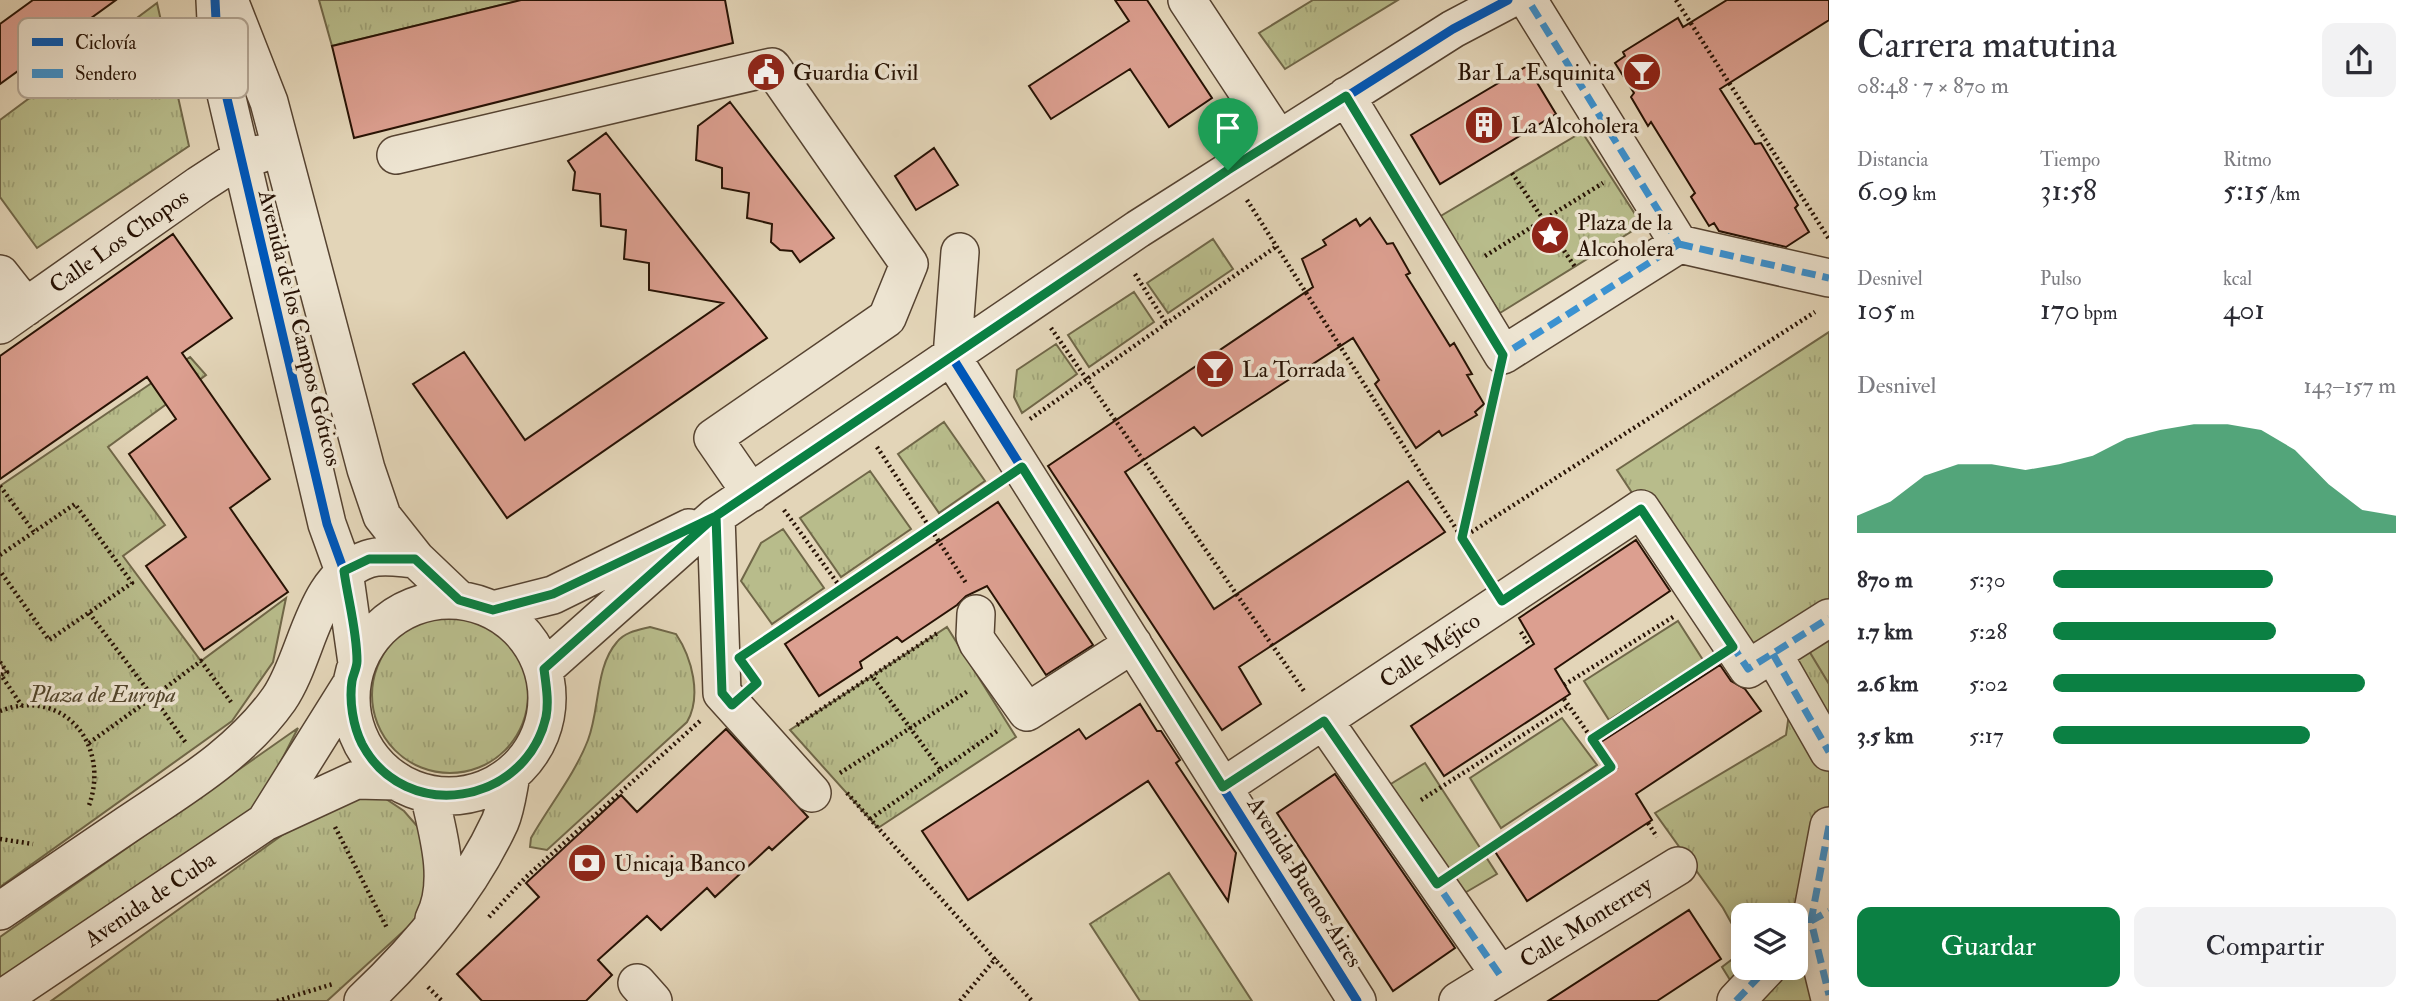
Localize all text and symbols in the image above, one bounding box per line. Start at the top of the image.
legend [18,18,248,98]
text: Carrera matutina [1857,21,2117,69]
button: share [2322,23,2396,97]
text: Ciclovía [75,31,136,55]
public building icon: Guardia Civil [745,51,787,93]
bar icon: Bar La Esquinita [1621,51,1663,93]
place label: Guardia Civil [793,58,919,87]
place label: Bar La Esquinita [1457,58,1616,87]
text: Sendero [75,62,137,86]
text: 08:48 · 7 × 870 m [1857,71,2009,100]
pin [1198,98,1258,170]
building icon: La Alcoholera [1463,104,1505,146]
icon: arrive [1209,109,1247,147]
place label: La Alcoholera [1511,111,1640,140]
text: Distancia [1857,148,1928,172]
text: Tiempo [2040,148,2100,172]
text: Ritmo [2223,148,2272,172]
text: 6.09 [1857,172,1909,209]
text: 31:58 [2040,172,2097,209]
text: 5:15 [2223,172,2267,209]
street label: Calle Los Chopos [44,182,195,301]
text: km [1909,182,1936,206]
text: /km [2267,182,2300,206]
street label: Avenida de los Campos Góticos [250,186,348,469]
place label: Plaza de la Alcoholera [1576,208,1675,263]
place icon: Plaza de la Alcoholera [1529,214,1571,256]
text: Desnivel [1857,267,1923,291]
text: Pulso [2040,267,2081,291]
text: kcal [2223,267,2252,291]
text: 105 [1857,291,1896,328]
text: 170 [2040,291,2080,328]
text: 401 [2223,291,2265,328]
text: m [1896,301,1915,325]
text: bpm [2080,301,2117,325]
bar icon: La Torrada [1194,348,1236,390]
place label: La Torrada [1242,355,1346,384]
text: Desnivel [1857,371,1936,400]
text: 143–157 m [2303,371,2396,400]
text: 870 m [1857,565,1913,594]
text: 5:30 [1969,565,2005,594]
street label: Calle Méjico [1374,606,1486,694]
text: 1.7 km [1857,617,1913,646]
text: 5:28 [1969,617,2007,646]
text: 2.6 km [1857,669,1918,698]
text: 5:02 [1969,669,2008,698]
park label: Plaza de Europa [29,680,176,709]
text: 3.5 km [1857,721,1914,750]
text: 5:17 [1969,721,2004,750]
street label: Avenida Buenos Aires [1240,790,1369,973]
bank icon: Unicaja Banco [566,842,608,884]
street label: Avenida de Cuba [78,844,221,954]
place label: Unicaja Banco [614,849,746,878]
street label: Calle Monterrey [1514,869,1658,974]
map controls [1731,903,1808,980]
button: layers [1731,903,1808,980]
button: Guardar [1857,907,2120,987]
button: Compartir [2134,907,2396,987]

